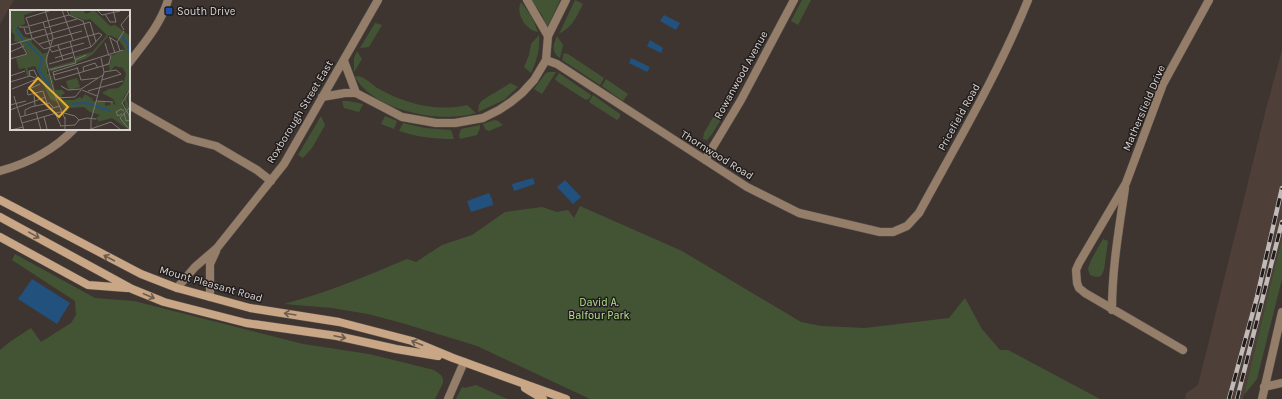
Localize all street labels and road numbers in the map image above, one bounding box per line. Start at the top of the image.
street label: Rowanwood Avenue [711,28,771,121]
street label: Roxborough Street East [264,58,336,166]
street label: Mathersfield Drive [1120,63,1168,153]
street label: Pricefield Road [935,81,983,153]
street label: Thornwood Road [678,127,756,183]
street label: Mount Pleasant Road [158,263,264,305]

